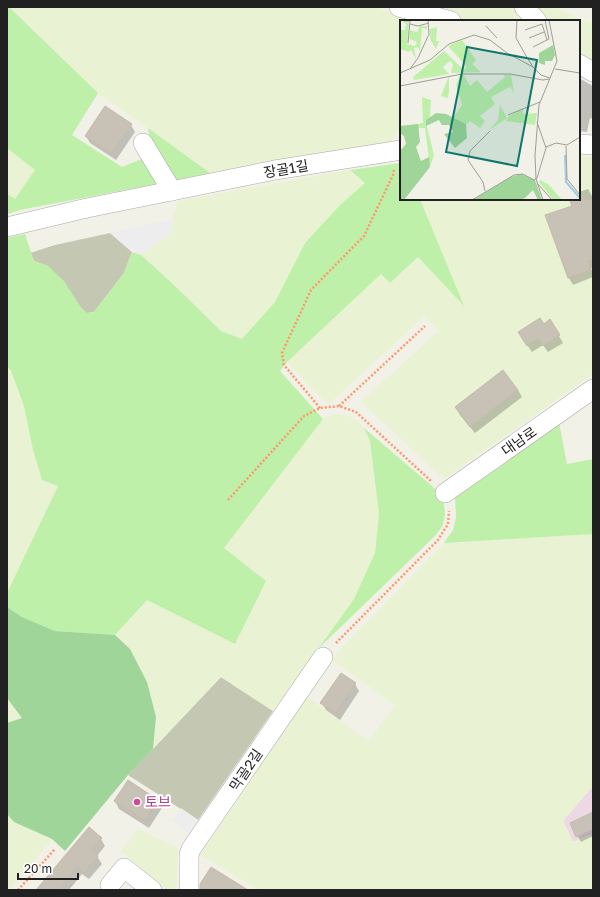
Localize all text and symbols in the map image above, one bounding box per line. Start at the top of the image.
inset map [400,20,580,200]
street label: 장골1길 [262,156,310,181]
street label: 대남로 [498,422,540,459]
street label: 막골2길 [225,746,266,794]
place label: 토브 [145,793,171,810]
marker: 토브 [132,797,142,807]
scale bar [18,855,78,881]
text: 20 m [24,861,52,876]

